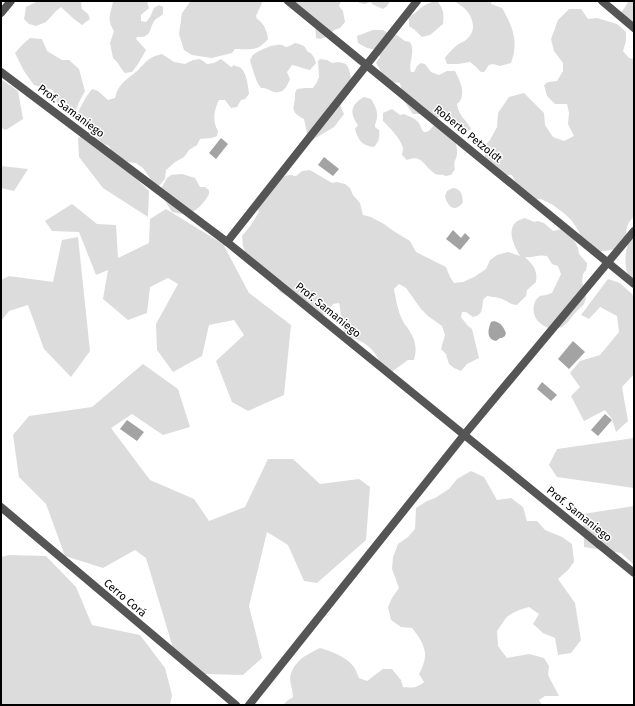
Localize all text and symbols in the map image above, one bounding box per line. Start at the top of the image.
street label: Prof. Samaniego [35,82,107,140]
street label: Roberto Petzoldt [431,103,505,165]
street label: Prof. Samaniego [293,280,363,340]
street label: Prof. Samaniego [544,484,614,544]
street label: Cerro Corá [101,576,149,620]

